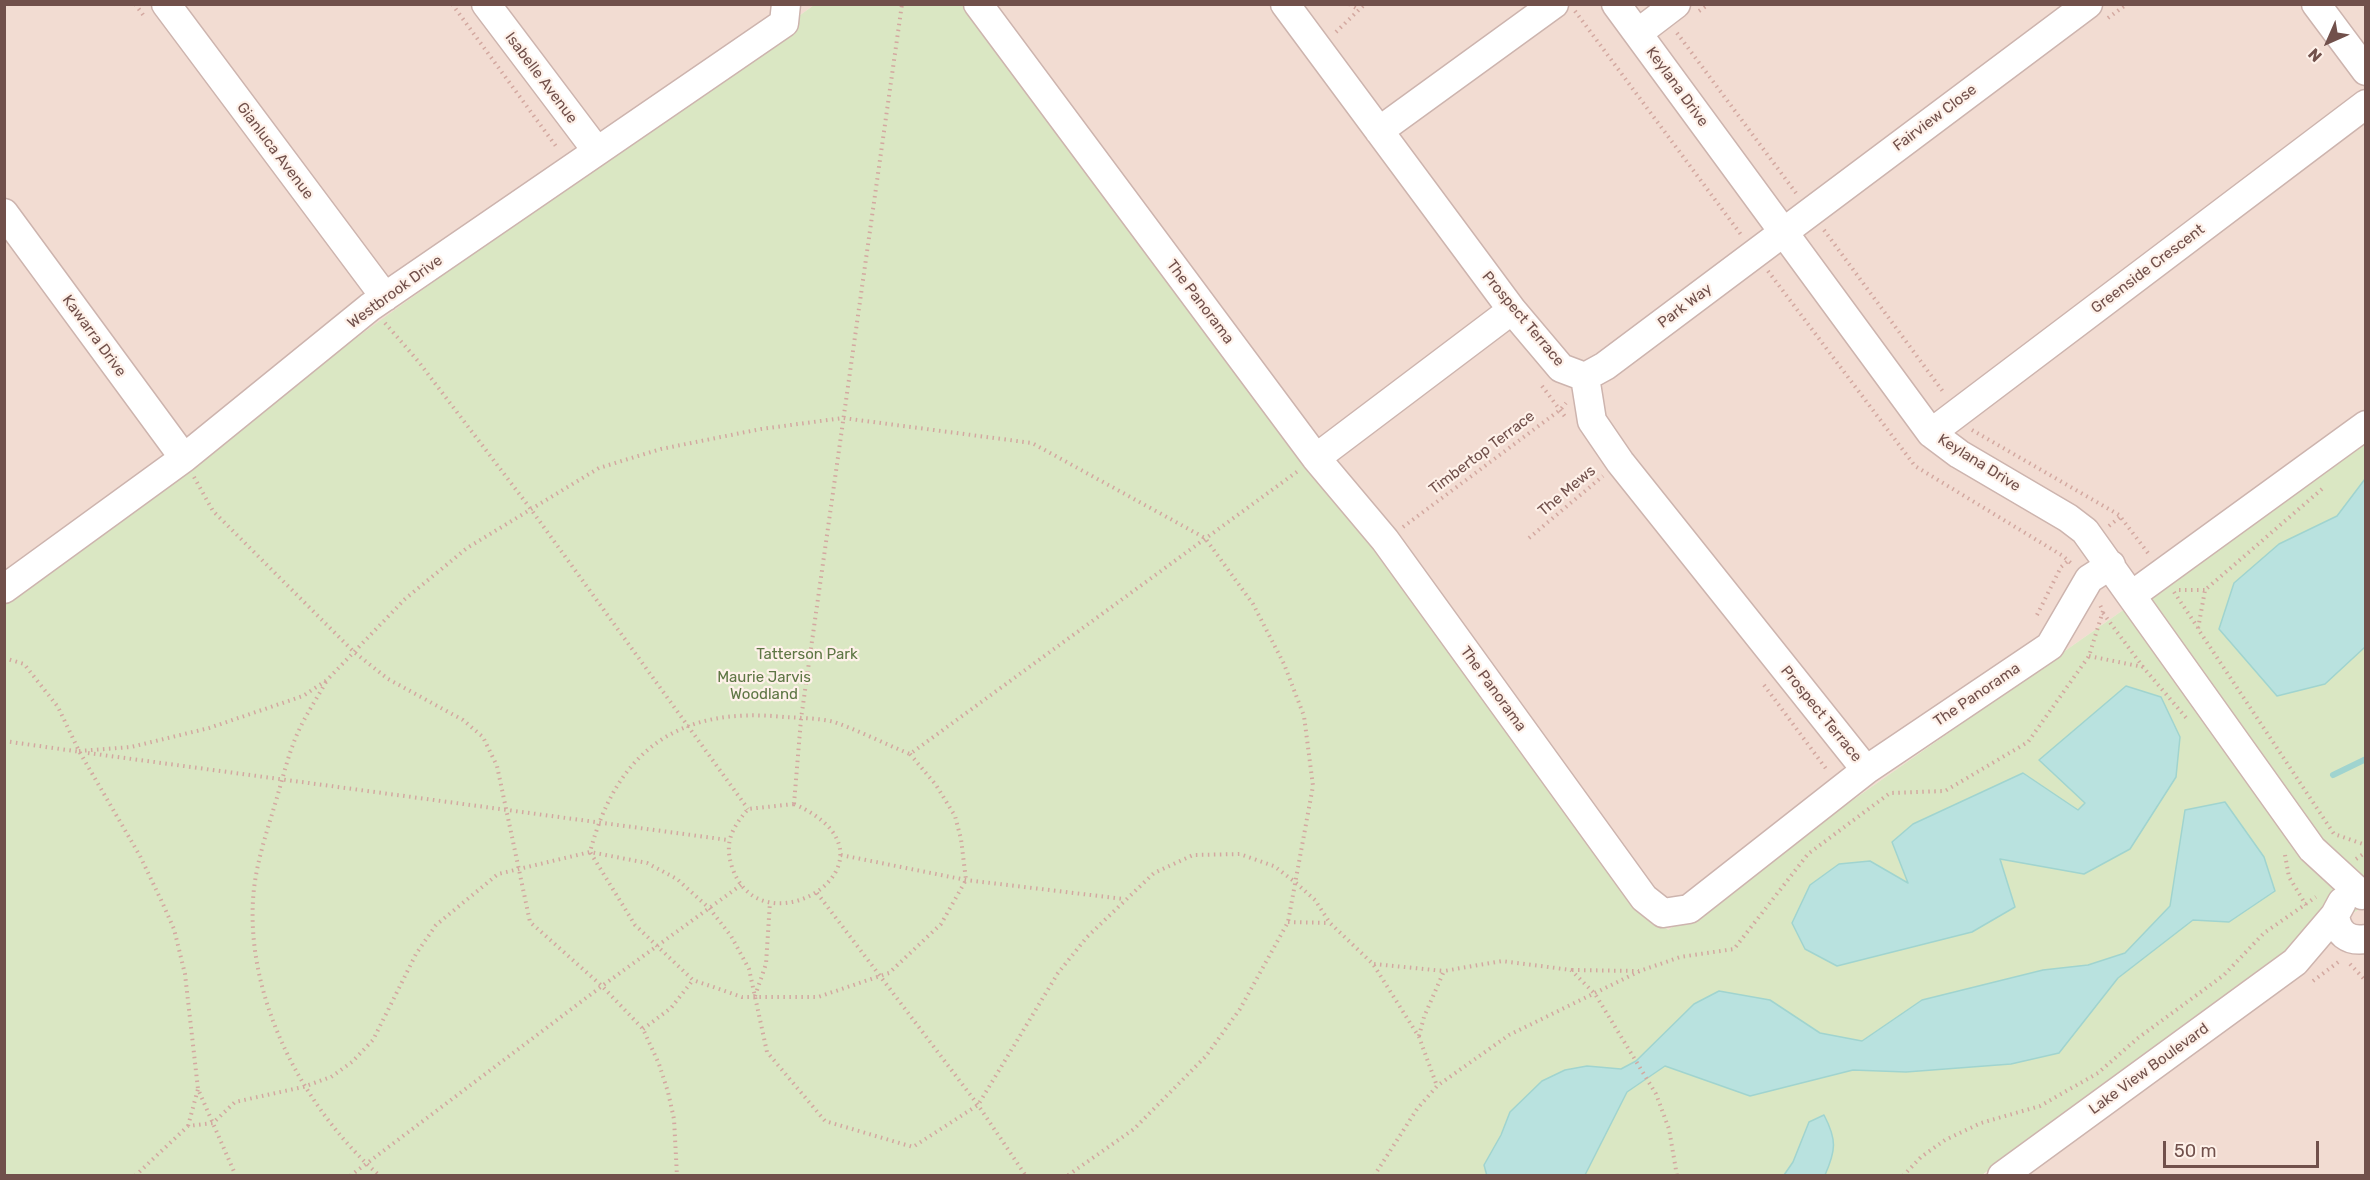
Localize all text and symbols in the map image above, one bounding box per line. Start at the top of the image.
north arrow [2298,12,2358,72]
street label: Isabelle Avenue [501,29,581,127]
street label: Keylana Drive [1642,44,1712,130]
text: N [2304,44,2326,66]
street label: Fairview Close [1890,81,1980,155]
street label: Gianluca Avenue [233,99,317,203]
street label: Greenside Crescent [2088,221,2208,317]
street label: Westbrook Drive [344,252,446,332]
street label: The Panorama [1163,256,1237,348]
street label: Prospect Terrace [1478,268,1568,370]
street label: Park Way [1654,280,1716,332]
street label: Kawarra Drive [58,292,130,380]
street label: Timbertop Terrace [1426,407,1538,499]
street label: Keylana Drive [1934,430,2024,496]
street label: The Mews [1535,462,1599,520]
street label: The Panorama [1456,643,1530,735]
park label: Tatterson Park [756,646,858,664]
street label: The Panorama [1930,659,2024,731]
street label: Prospect Terrace [1777,662,1865,766]
park label: Maurie Jarvis Woodland [717,669,811,704]
street label: Lake View Boulevard [2086,1019,2212,1119]
scale bar [2166,1129,2322,1167]
text: 50 m [2174,1140,2217,1162]

